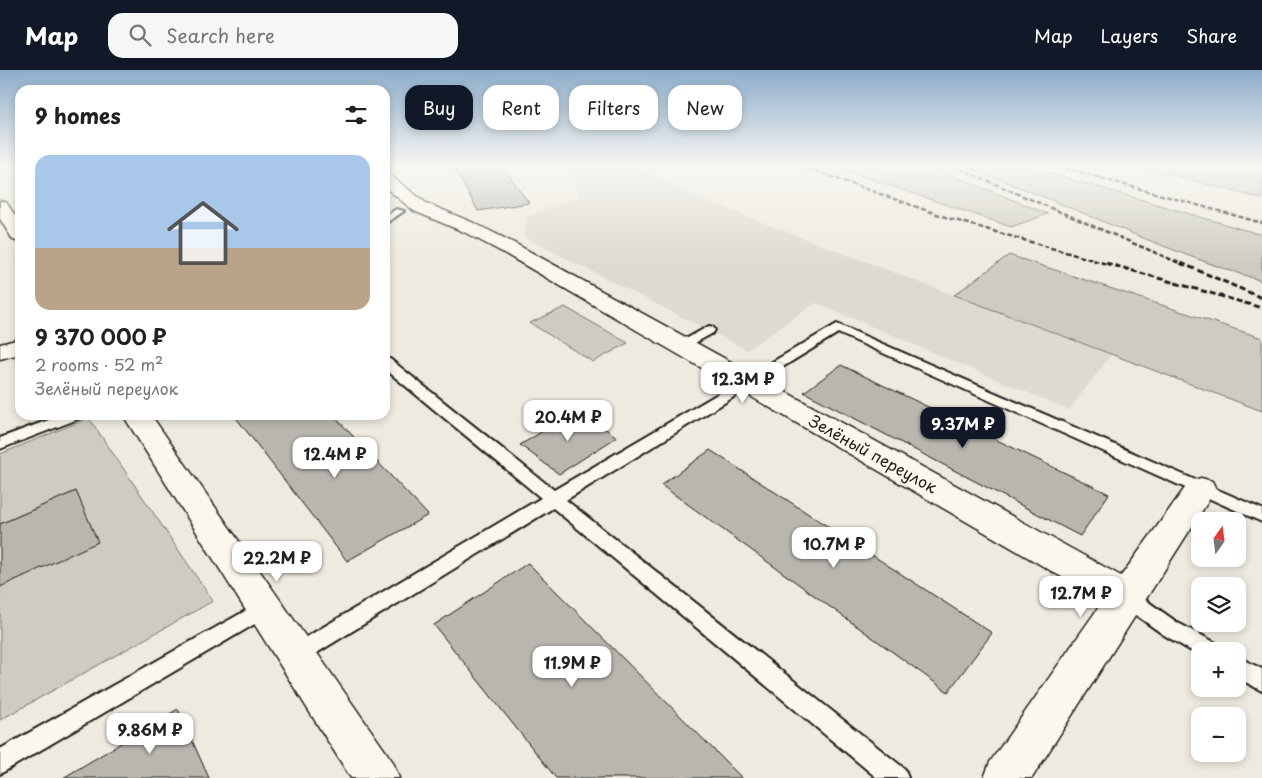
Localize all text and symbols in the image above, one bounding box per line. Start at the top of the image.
search box [108,13,458,58]
text: Map [25,17,78,53]
icon: search [126,21,154,49]
text: Search here [166,21,275,49]
text: Map [1034,22,1073,49]
text: Layers [1101,22,1158,49]
text: Share [1186,22,1237,49]
chip: Buy [405,85,473,130]
chip: Rent [483,85,559,130]
chip: Filters [569,85,658,130]
chip: New [668,85,742,130]
text: 9 homes [35,99,121,131]
icon: filters [342,101,370,129]
icon: home [158,188,248,278]
text: 9 370 000 ₽ [35,320,166,352]
text: 2 rooms · 52 m² [35,352,163,376]
pin: 12.3M ₽ [697,362,789,404]
text: 12.3M ₽ [712,366,774,390]
text: Зелёный переулок [35,376,178,400]
pin: 20.4M ₽ [522,400,614,442]
text: 20.4M ₽ [534,404,602,428]
pin: 9.37M ₽ [917,406,1009,449]
street label: Зелёный переулок [805,408,942,499]
text: 9.37M ₽ [931,411,995,435]
pin: 12.4M ₽ [289,436,381,479]
text: 12.4M ₽ [304,441,366,465]
north arrow [1191,512,1246,568]
map controls [1191,512,1246,762]
pin: 10.7M ₽ [788,526,880,569]
text: 10.7M ₽ [803,531,865,555]
pin: 22.2M ₽ [231,540,323,583]
text: 22.2M ₽ [243,545,311,569]
pin: 12.7M ₽ [1035,576,1127,618]
button: layers [1191,577,1246,632]
text: 12.7M ₽ [1050,580,1112,604]
button: + [1191,642,1246,697]
pin: 11.9M ₽ [526,646,618,688]
text: 11.9M ₽ [543,650,601,674]
button: − [1191,707,1246,762]
pin: 9.86M ₽ [104,712,196,755]
text: 9.86M ₽ [118,717,182,741]

